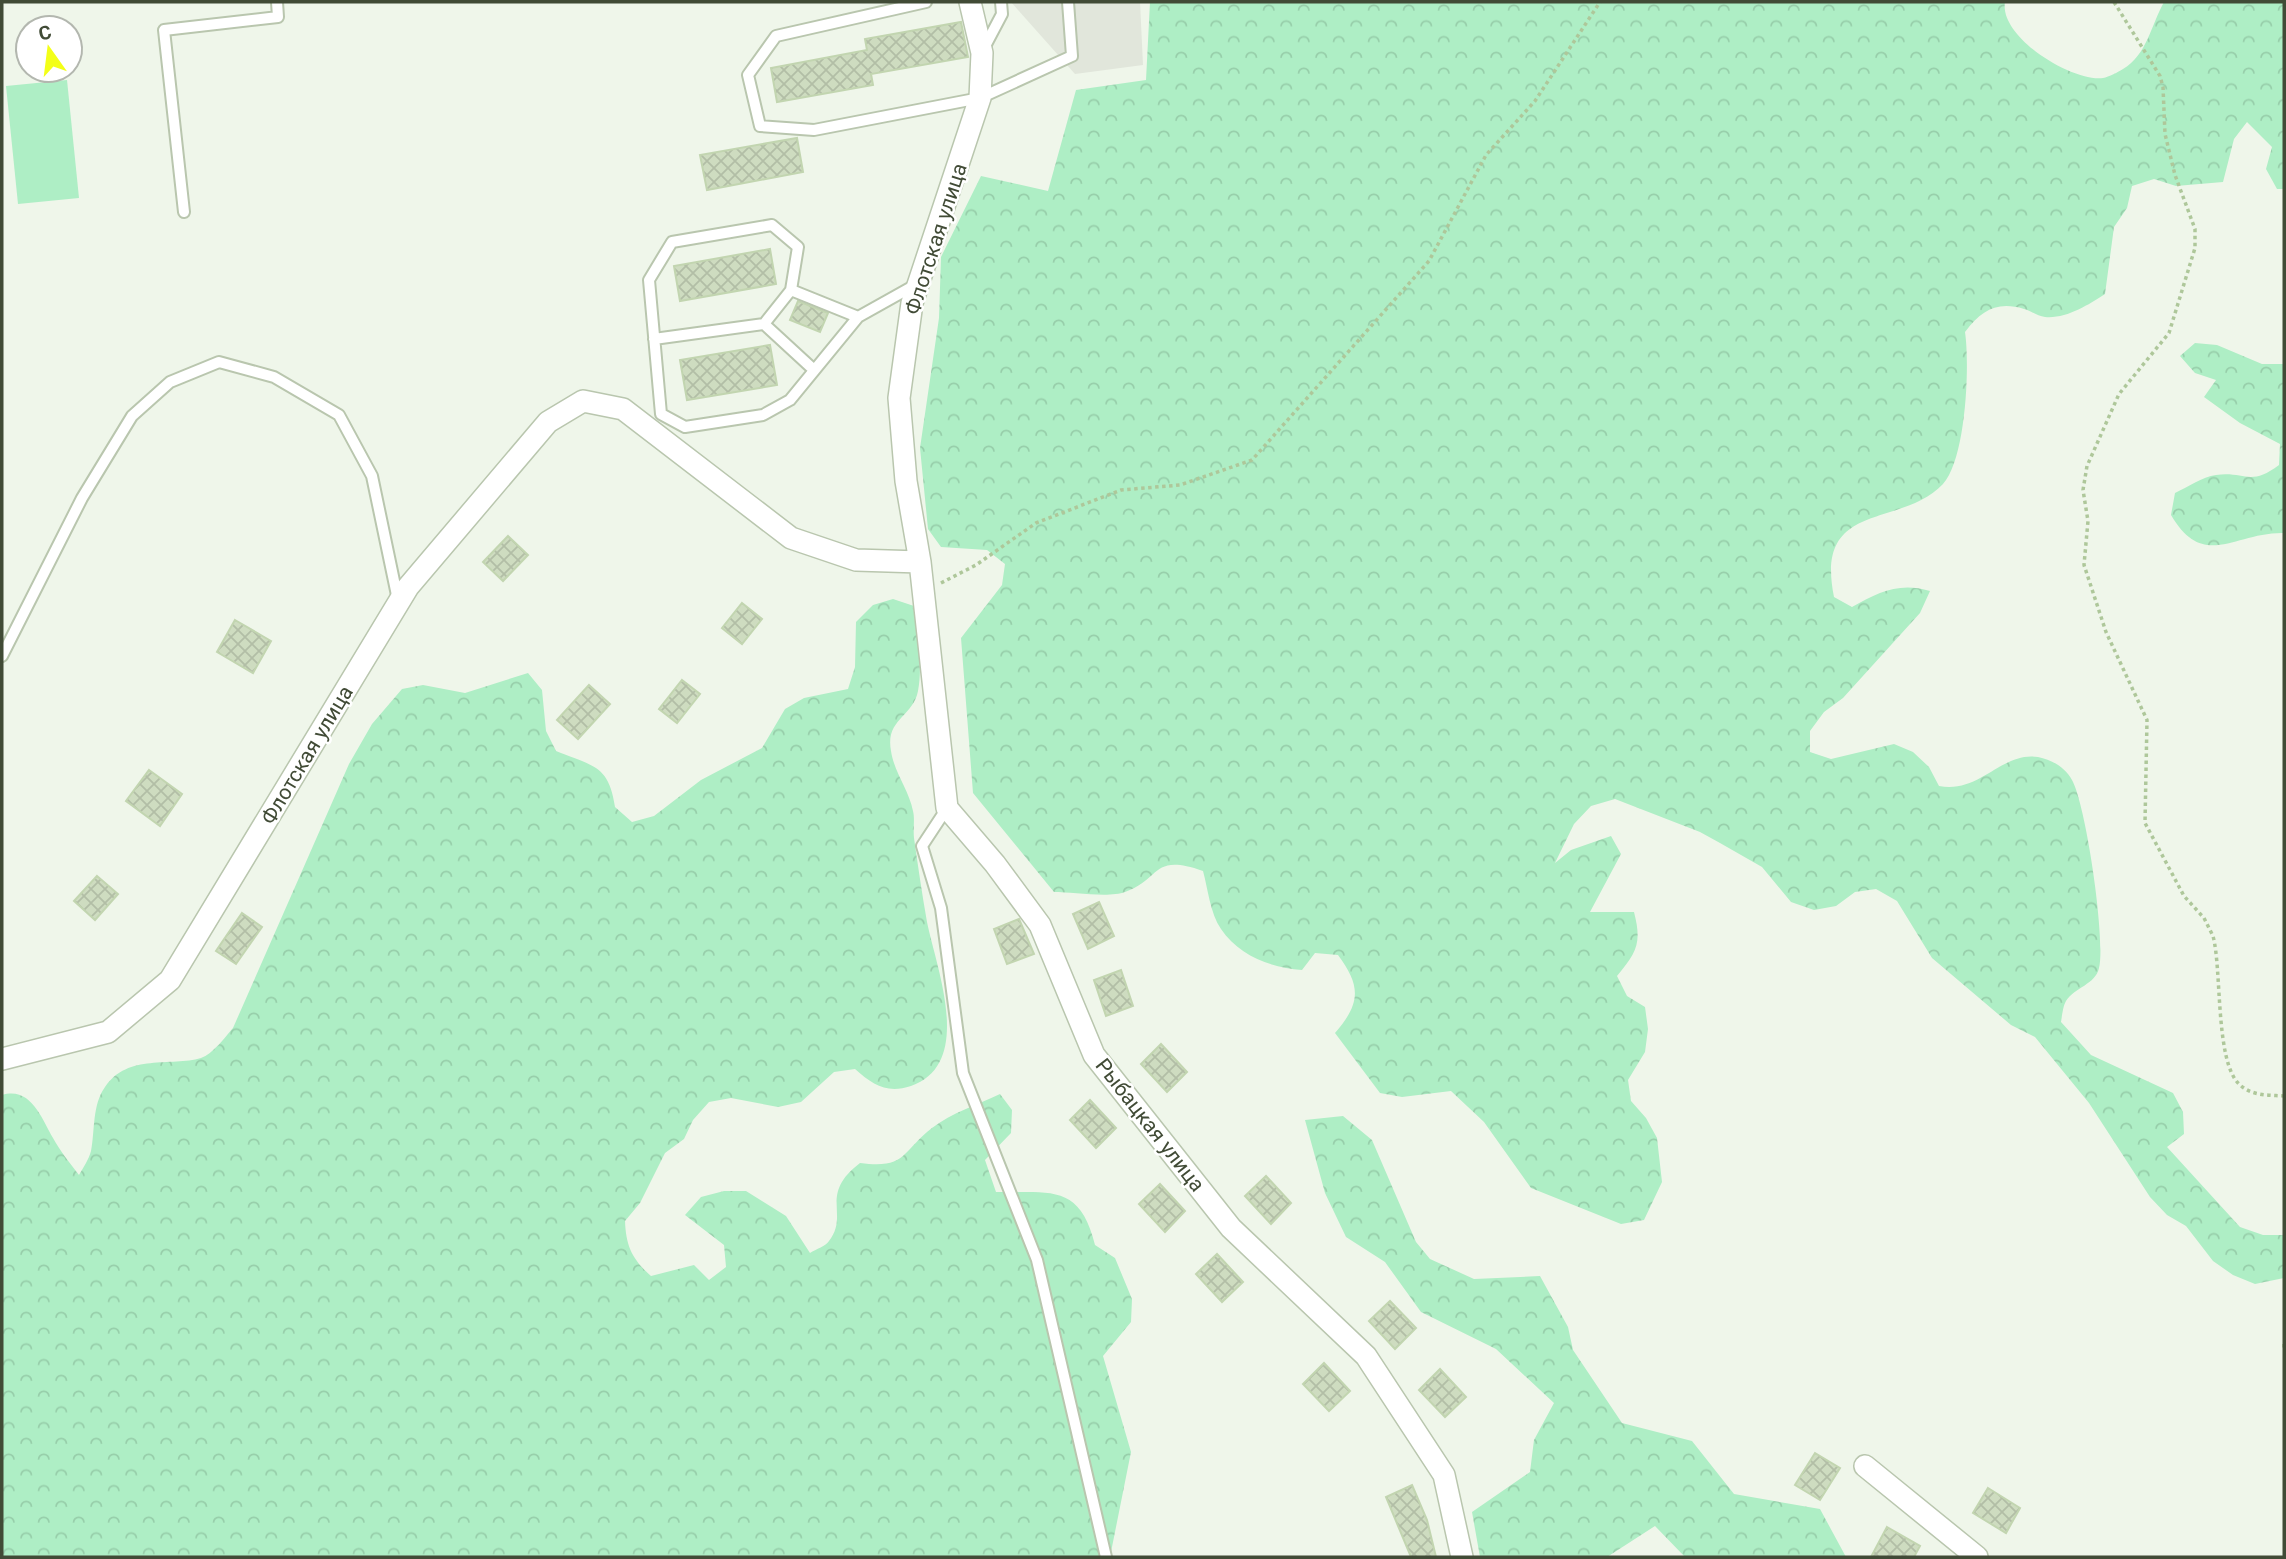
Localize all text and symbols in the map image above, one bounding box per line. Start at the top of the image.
north arrow [14,14,84,84]
text: С [36,20,54,46]
street label: Флотская улица [900,160,972,318]
street label: Флотская улица [256,681,358,829]
street label: Рыбацкая улица [1091,1054,1209,1196]

